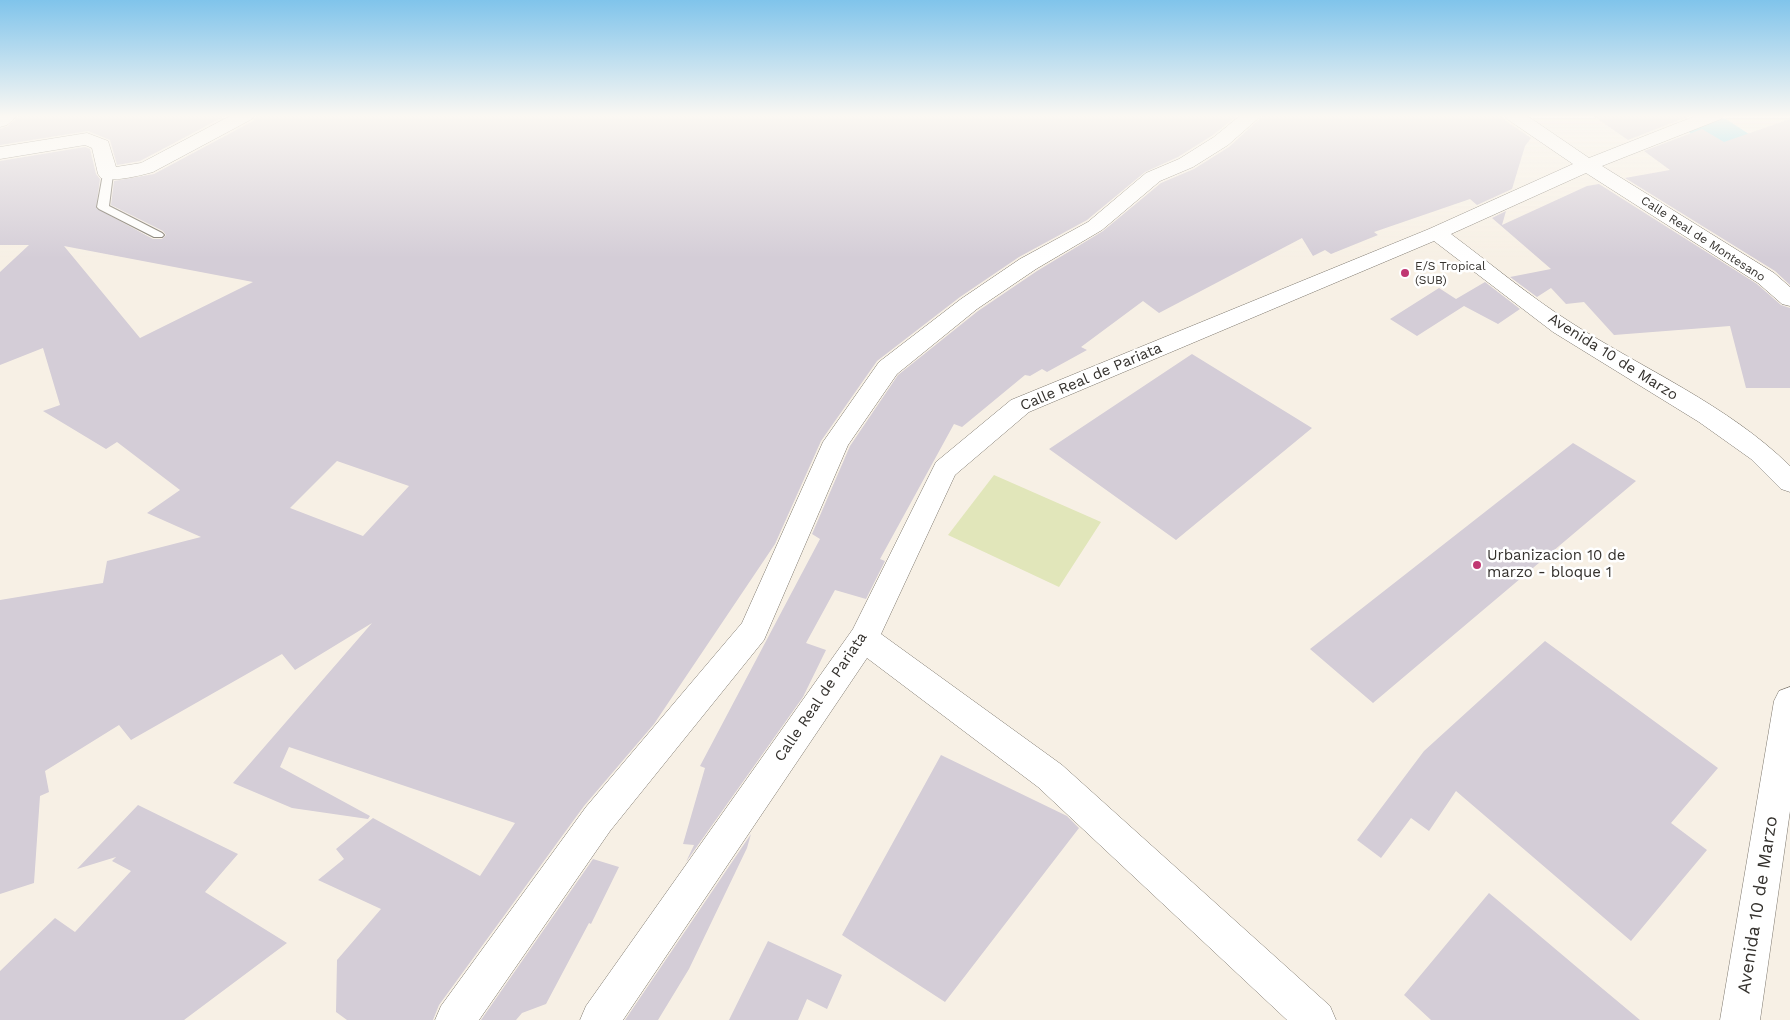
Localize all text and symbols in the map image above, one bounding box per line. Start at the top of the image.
street label: Calle Real de Montesano [1638,193,1768,285]
place label: E/S Tropical (SUB) [1415,259,1486,287]
marker: E/S Tropical (SUB) [1399,267,1411,279]
street label: Avenida 10 de Marzo [1545,310,1681,404]
street label: Calle Real de Pariata [1017,339,1165,415]
place label: Urbanizacion 10 de marzo - bloque 1 [1487,547,1625,582]
marker: Urbanizacion 10 de marzo - bloque 1 [1471,559,1483,571]
street label: Calle Real de Pariata [771,629,871,765]
street label: Avenida 10 de Marzo [1733,815,1783,995]

